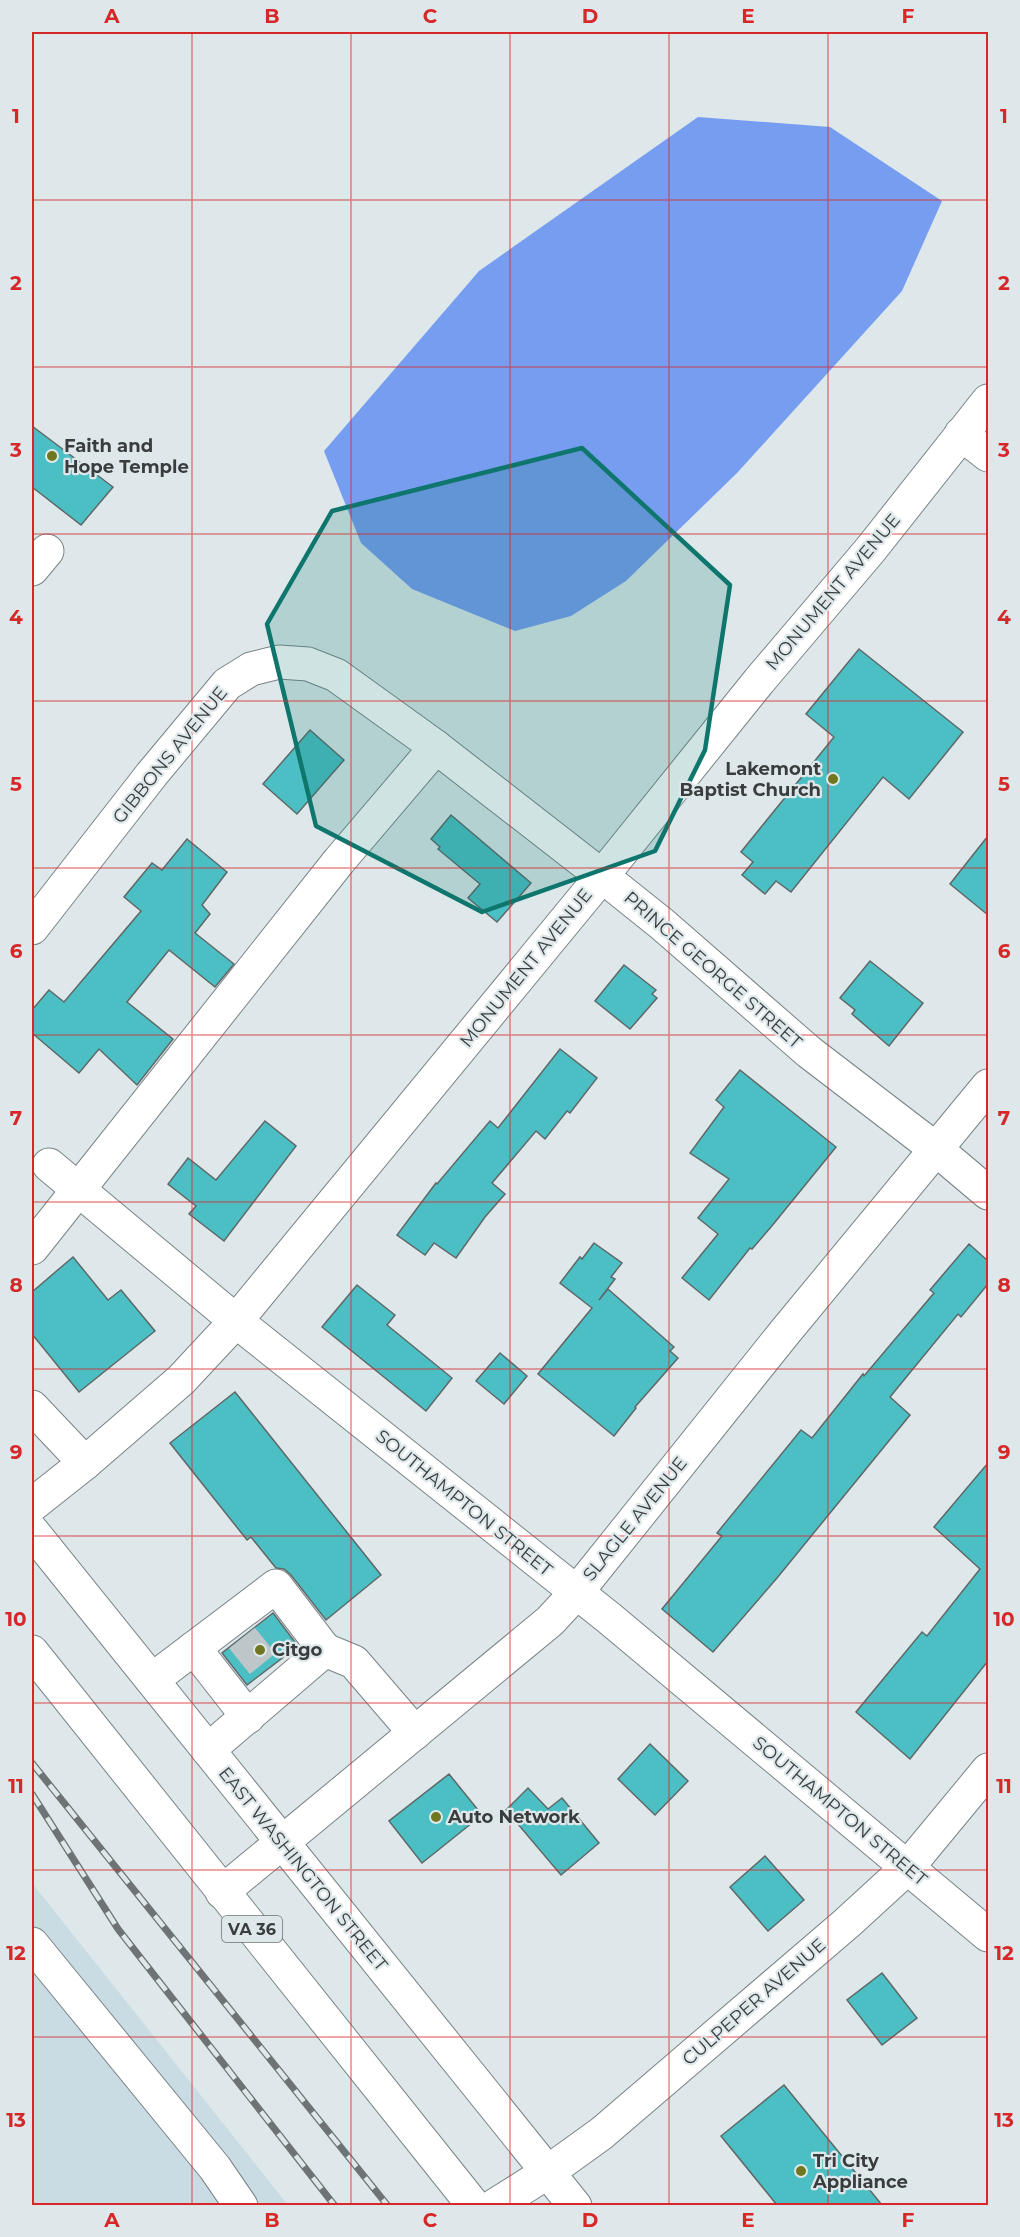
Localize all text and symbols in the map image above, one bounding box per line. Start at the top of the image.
text: A [103,4,120,28]
text: B [264,4,280,28]
text: C [423,4,438,28]
text: D [582,4,598,28]
text: E [741,4,755,28]
text: F [902,4,915,28]
text: 1 [12,104,20,128]
text: 1 [1000,104,1008,128]
text: 2 [10,271,22,295]
text: 2 [998,271,1010,295]
place label: Faith and Hope Temple [64,435,189,478]
text: 3 [9,438,22,462]
text: 3 [997,438,1010,462]
marker: Faith and Hope Temple [45,449,59,463]
street label: MONUMENT AVENUE [761,509,905,675]
text: 4 [9,605,23,629]
text: 4 [997,605,1011,629]
street label: GIBBONS AVENUE [108,682,232,828]
place label: Lakemont Baptist Church [680,758,821,801]
text: 5 [10,772,22,796]
marker: Lakemont Baptist Church [826,772,840,786]
text: 5 [998,772,1010,796]
street label: MONUMENT AVENUE [455,884,597,1052]
street label: PRINCE GEORGE STREET [619,887,807,1054]
text: 6 [10,939,23,963]
text: 6 [998,939,1011,963]
text: 7 [10,1106,22,1130]
text: 7 [998,1106,1010,1130]
text: 8 [9,1273,23,1297]
text: 8 [997,1273,1011,1297]
street label: SOUTHAMPTON STREET [371,1425,557,1581]
text: 9 [10,1440,22,1464]
text: 9 [998,1440,1010,1464]
street label: SLAGLE AVENUE [578,1453,692,1585]
text: 10 [5,1607,27,1631]
text: 10 [993,1607,1015,1631]
place label: Citgo [272,1639,323,1661]
marker: Citgo [253,1643,267,1657]
street label: SOUTHAMPTON STREET [748,1732,932,1891]
street label: EAST WASHINGTON STREET [214,1763,393,1976]
text: 11 [8,1774,24,1798]
text: 11 [996,1774,1012,1798]
place label: Auto Network [447,1806,580,1828]
marker: Auto Network [429,1810,443,1824]
road number: VA 36 [222,1916,282,1942]
street label: CULPEPER AVENUE [678,1934,830,2070]
text: 12 [6,1941,26,1965]
text: 12 [994,1941,1014,1965]
text: 13 [6,2108,26,2132]
text: 13 [994,2108,1014,2132]
place label: Tri City Appliance [812,2150,908,2193]
marker: Tri City Appliance [794,2164,808,2178]
text: A [103,2208,120,2232]
text: B [264,2208,280,2232]
text: C [423,2208,438,2232]
text: D [582,2208,598,2232]
text: E [741,2208,755,2232]
text: F [902,2208,915,2232]

